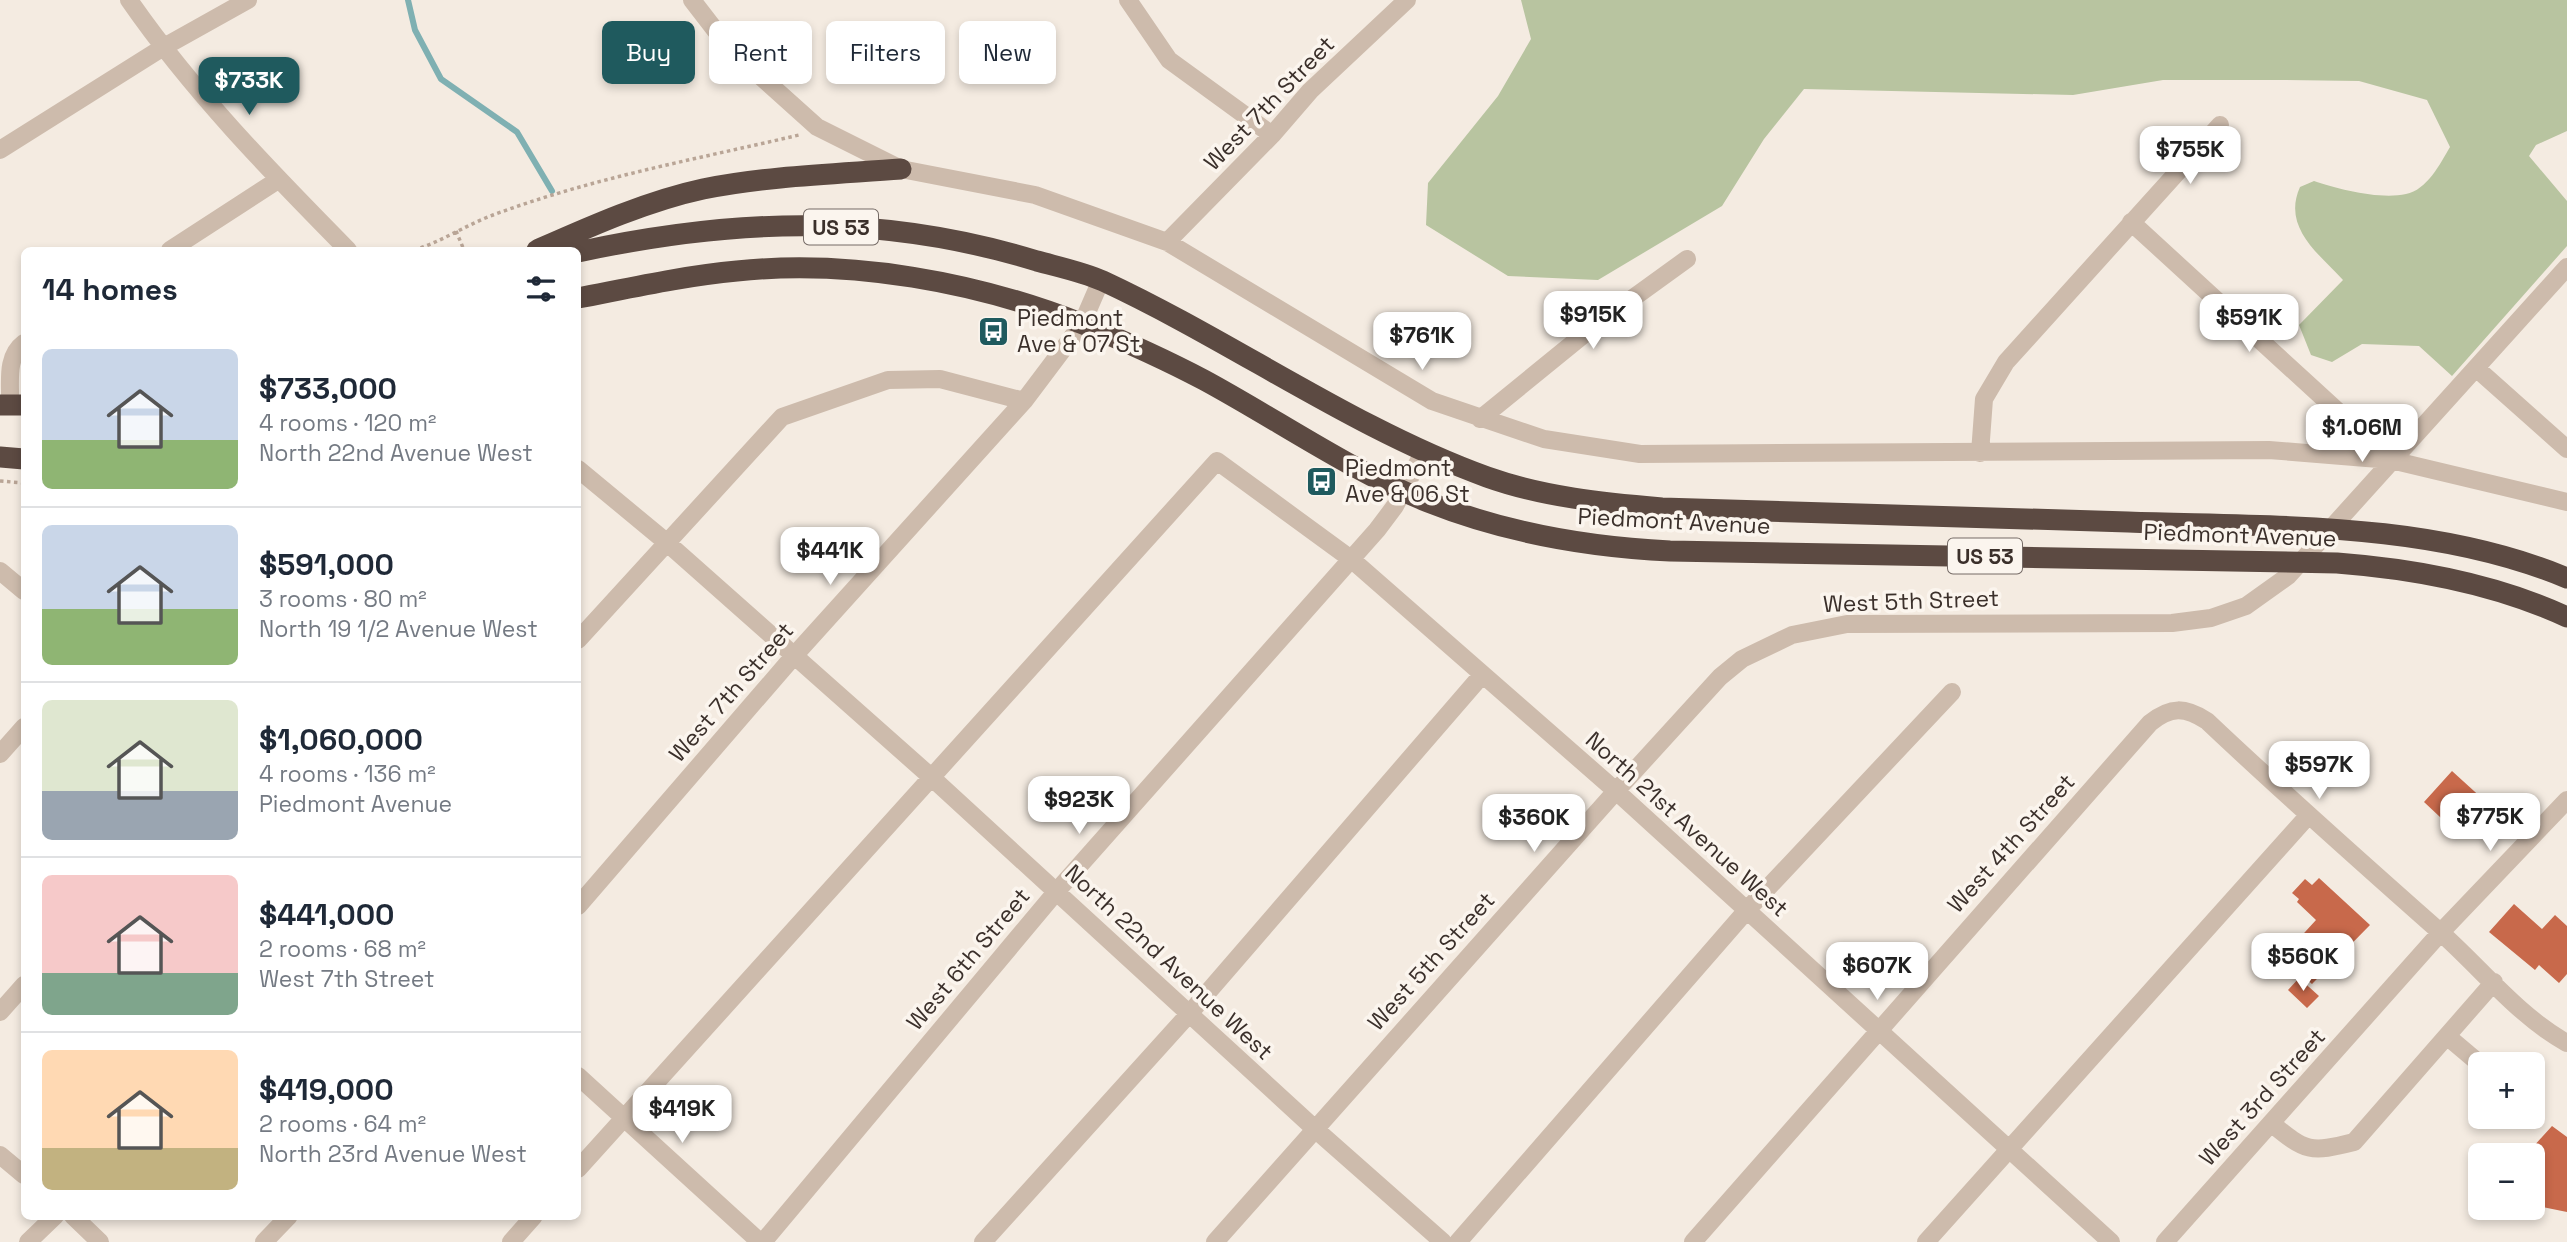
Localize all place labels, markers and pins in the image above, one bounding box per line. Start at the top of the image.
pin: $733K [200,58,298,117]
pin: $755K [2141,127,2239,186]
pin: $915K [1544,292,1642,351]
pin: $591K [2200,294,2298,354]
place label: Piedmont Ave & 07 St [1017,303,1140,359]
pin: $761K [1373,312,1471,372]
bus stop icon: Piedmont Ave & 07 St [977,314,1011,348]
pin: $1.06M [2305,405,2419,464]
place label: Piedmont Ave & 06 St [1345,453,1470,509]
bus stop icon: Piedmont Ave & 06 St [1305,464,1339,498]
pin: $441K [781,528,879,587]
pin: $597K [2270,742,2368,801]
pin: $923K [1030,776,1128,836]
pin: $360K [1485,794,1583,854]
pin: $775K [2441,794,2539,853]
pin: $560K [2254,934,2352,993]
pin: $607K [1828,942,1926,1002]
pin: $419K [633,1086,731,1145]

